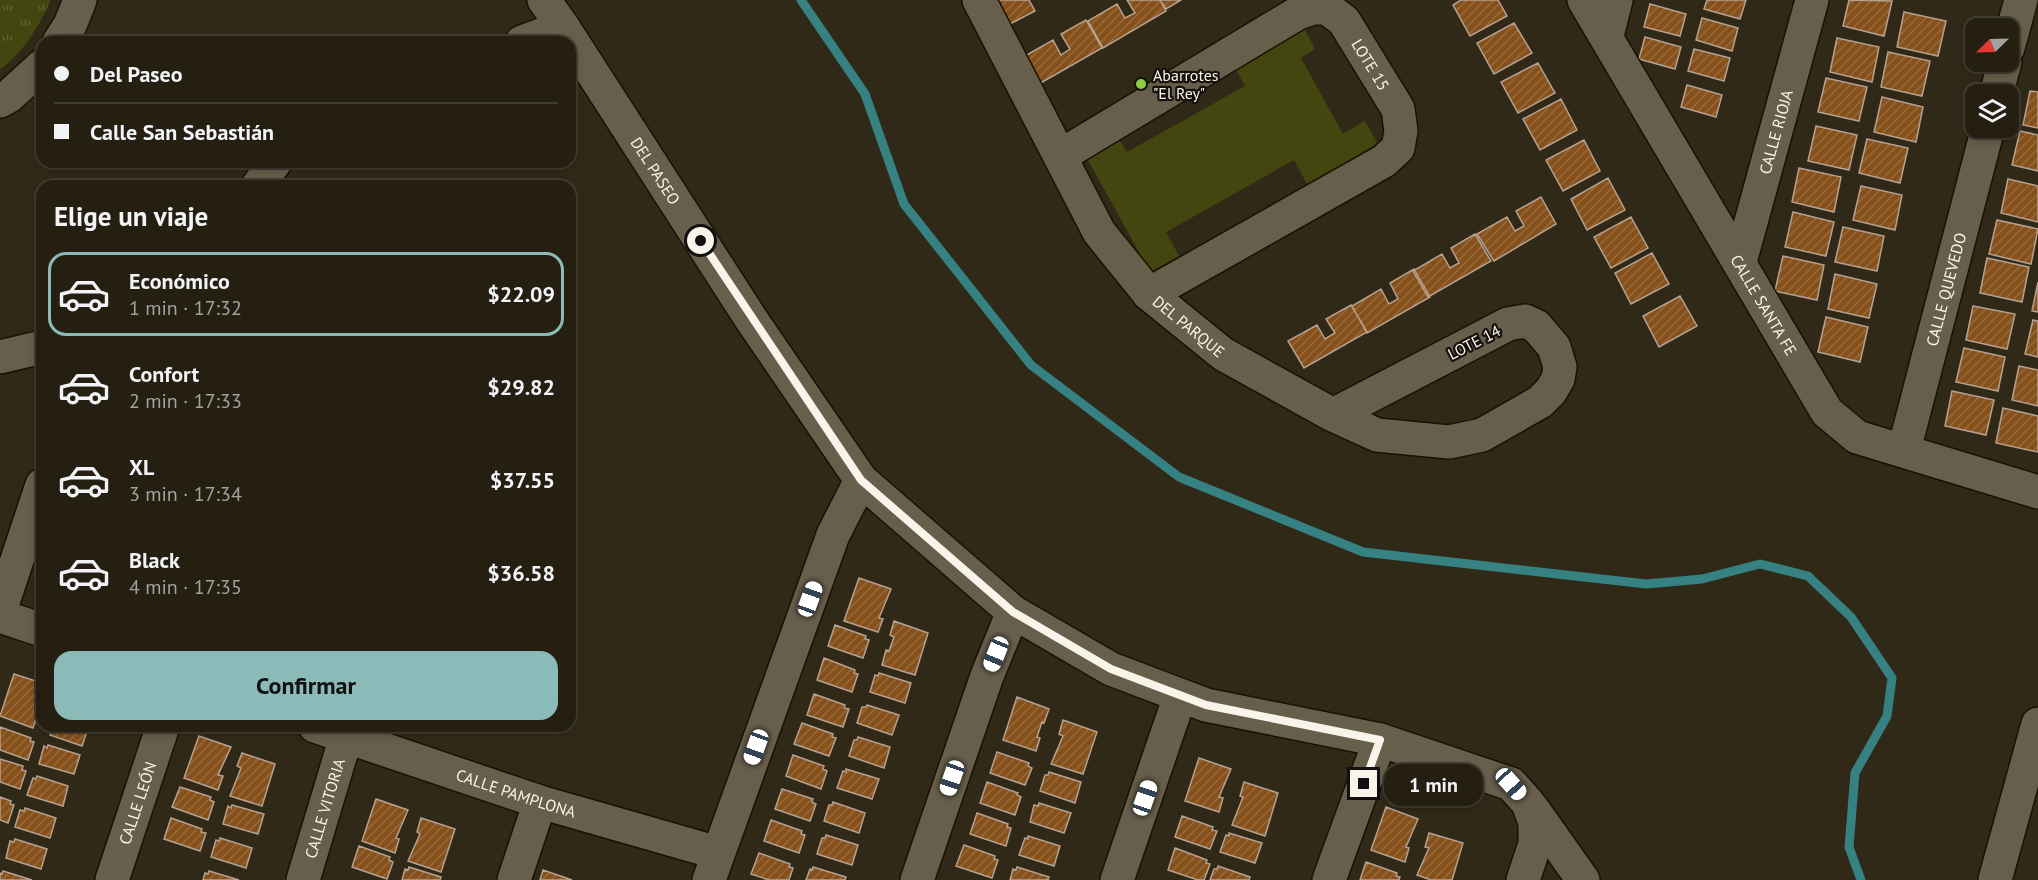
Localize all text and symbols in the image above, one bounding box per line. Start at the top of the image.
north arrow [1965,18,2019,72]
map controls [1965,18,2019,138]
street label: LOTE 15 [1347,35,1394,94]
text: Del Paseo [90,60,182,88]
place label: Abarrotes "El Rey" [1153,65,1219,103]
marker: Abarrotes "El Rey" [1134,77,1148,91]
button: layers [1965,84,2019,138]
street label: CALLE RIOJA [1755,87,1797,176]
text: Calle San Sebastián [90,118,274,146]
street label: DEL PASEO [627,133,685,208]
text: Elige un viaje [54,199,208,233]
route start [687,227,714,254]
street label: CALLE QUEVEDO [1922,230,1970,348]
street label: CALLE SANTA FE [1726,251,1801,359]
icon: car [57,267,111,321]
text: Económico [129,267,230,295]
text: $22.09 [487,280,555,308]
street label: DEL PARQUE [1149,291,1229,361]
text: 1 min · 17:32 [129,295,242,321]
street label: LOTE 14 [1444,320,1504,364]
icon: car [57,360,111,414]
text: Confort [129,360,199,388]
text: $29.82 [487,373,555,401]
text: 2 min · 17:33 [129,388,242,414]
icon: car [57,453,111,507]
text: XL [129,453,154,481]
text: $37.55 [490,466,555,494]
text: 3 min · 17:34 [129,481,242,507]
icon: car [57,546,111,600]
text: Black [129,546,180,574]
text: $36.58 [487,559,555,587]
text: 4 min · 17:35 [129,574,242,600]
car [795,579,825,619]
car [981,634,1011,674]
button: Confirmar [54,651,558,720]
car [741,727,771,767]
street label: CALLE VITORIA [300,755,349,861]
car [938,758,966,798]
street label: CALLE LEÓN [114,759,160,847]
callout: 1 min [1385,763,1484,805]
street label: CALLE PAMPLONA [454,764,579,822]
car [1492,765,1530,803]
route end [1350,770,1377,797]
text: 1 min [1409,772,1458,798]
car [1131,778,1159,818]

